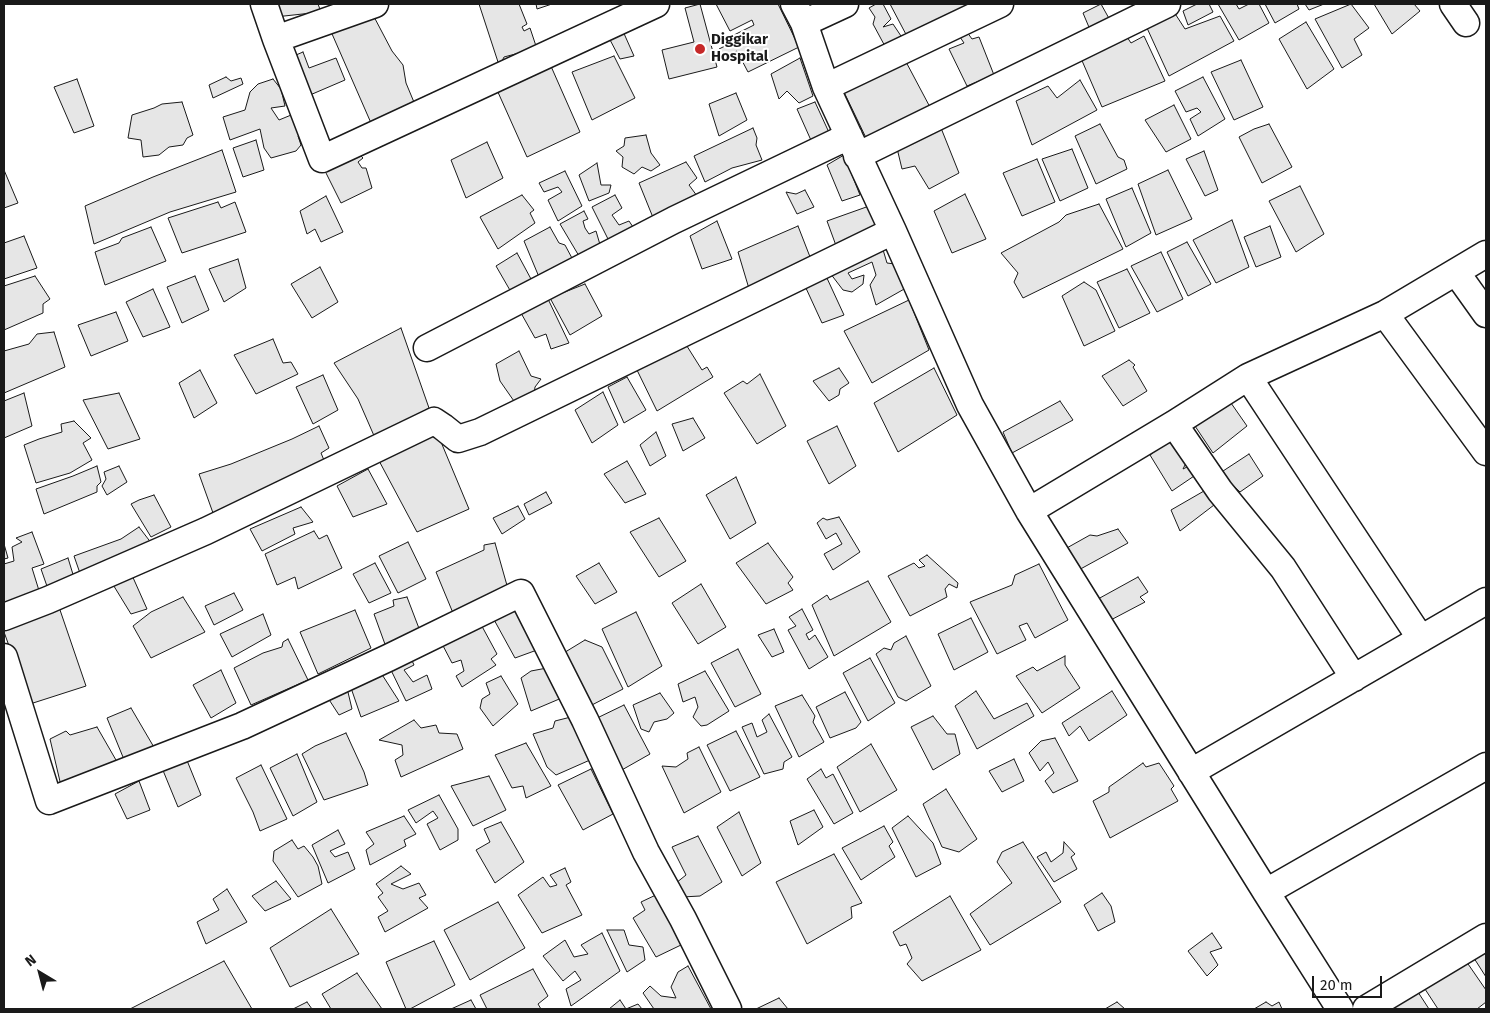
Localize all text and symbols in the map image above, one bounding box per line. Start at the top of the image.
place label: Diggikar Hospital [711,31,768,66]
marker: Diggikar Hospital [693,42,707,56]
north arrow [15,948,65,998]
text: N [22,951,39,970]
scale bar [1315,966,1385,998]
text: 20 m [1320,976,1353,994]

